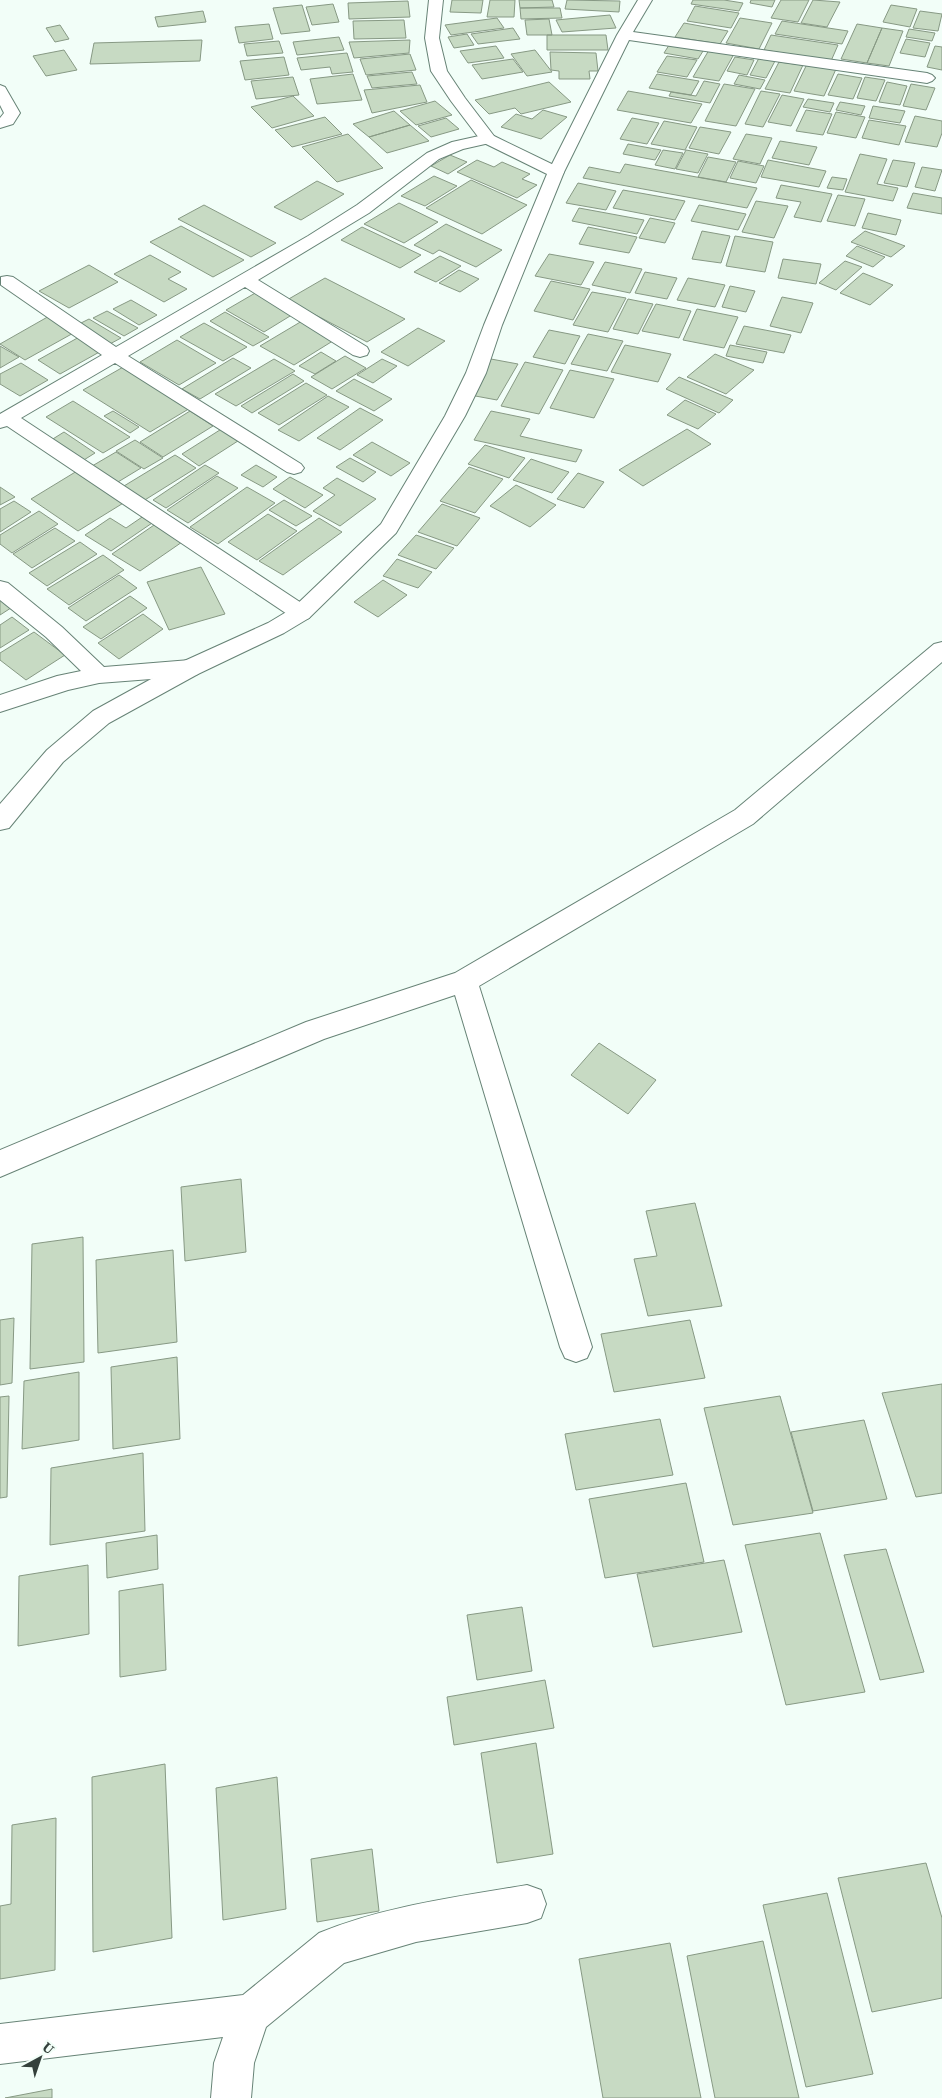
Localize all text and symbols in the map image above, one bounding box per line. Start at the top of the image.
north arrow [15,2033,65,2083]
text: U [38,2037,59,2059]

